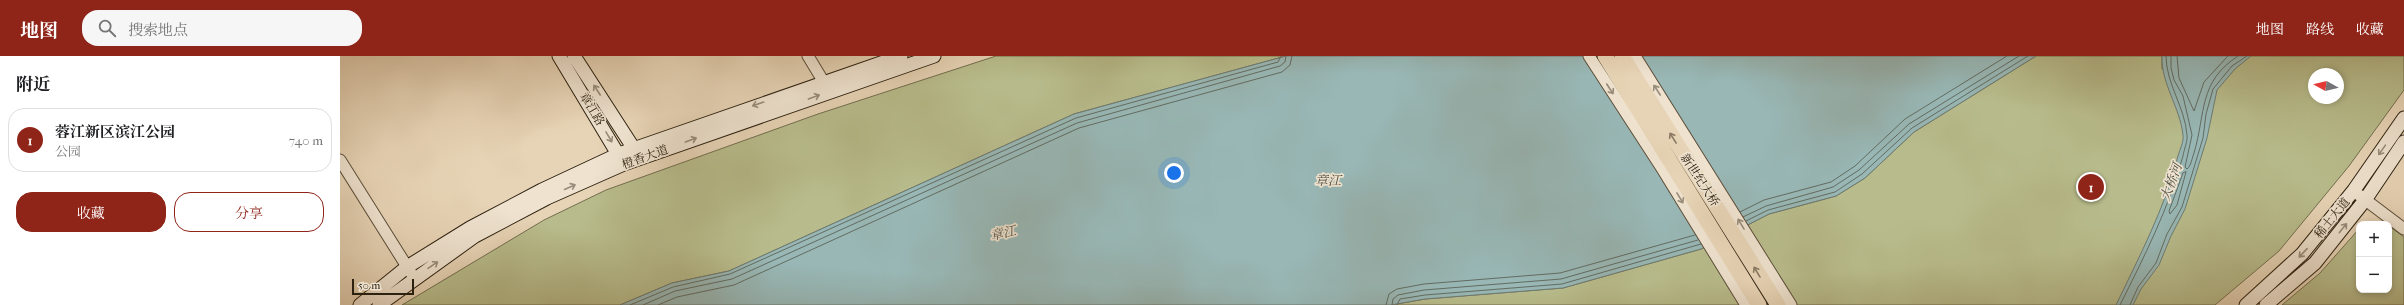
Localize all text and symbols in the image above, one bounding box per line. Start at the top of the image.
search box [82,10,362,46]
icon: search [96,17,118,39]
text: 地图 [20,20,58,42]
text: 搜索地点 [128,21,188,39]
text: 地图 [2256,21,2284,38]
text: 路线 [2306,21,2334,38]
text: 收藏 [2356,21,2384,38]
north arrow [2308,68,2344,104]
text: 附近 [16,74,50,94]
one-way arrow [1607,83,1615,95]
one-way arrow [592,84,600,96]
one-way arrow [1653,84,1661,96]
street label: 章江路 [577,90,607,128]
one-way arrow [807,93,819,101]
one-way arrow [752,101,764,109]
text: 蓉江新区滨江公园 [55,123,175,141]
one-way arrow [605,131,613,142]
text: 1 [28,133,32,148]
text: 740 m [289,133,323,148]
one-way arrow [1669,133,1677,144]
one-way arrow [684,136,696,144]
street label: 橙香大道 [620,142,670,172]
text: 公园 [55,144,81,159]
one-way arrow [2378,144,2386,155]
street label: 新世纪大桥 [1678,151,1722,209]
water label: 大桥河 [2157,159,2185,203]
your location [1164,163,1184,183]
pin: 1 [2078,172,2104,202]
water label: 章江 [1315,173,1343,188]
one-way arrow [563,183,575,191]
button: 收藏 [16,192,166,232]
button: 分享 [174,192,324,232]
one-way arrow [1676,192,1684,203]
street label: 稀土大道 [2311,195,2353,241]
one-way arrow [1737,218,1745,230]
map controls [2356,221,2392,293]
button: + [2356,221,2392,257]
water label: 章江 [989,222,1019,243]
one-way arrow [2338,222,2347,233]
one-way arrow [2298,248,2308,258]
button: − [2356,257,2392,293]
one-way arrow [427,261,438,269]
one-way arrow [1753,266,1761,278]
scale bar [352,277,414,296]
text: 50 m [358,279,380,292]

